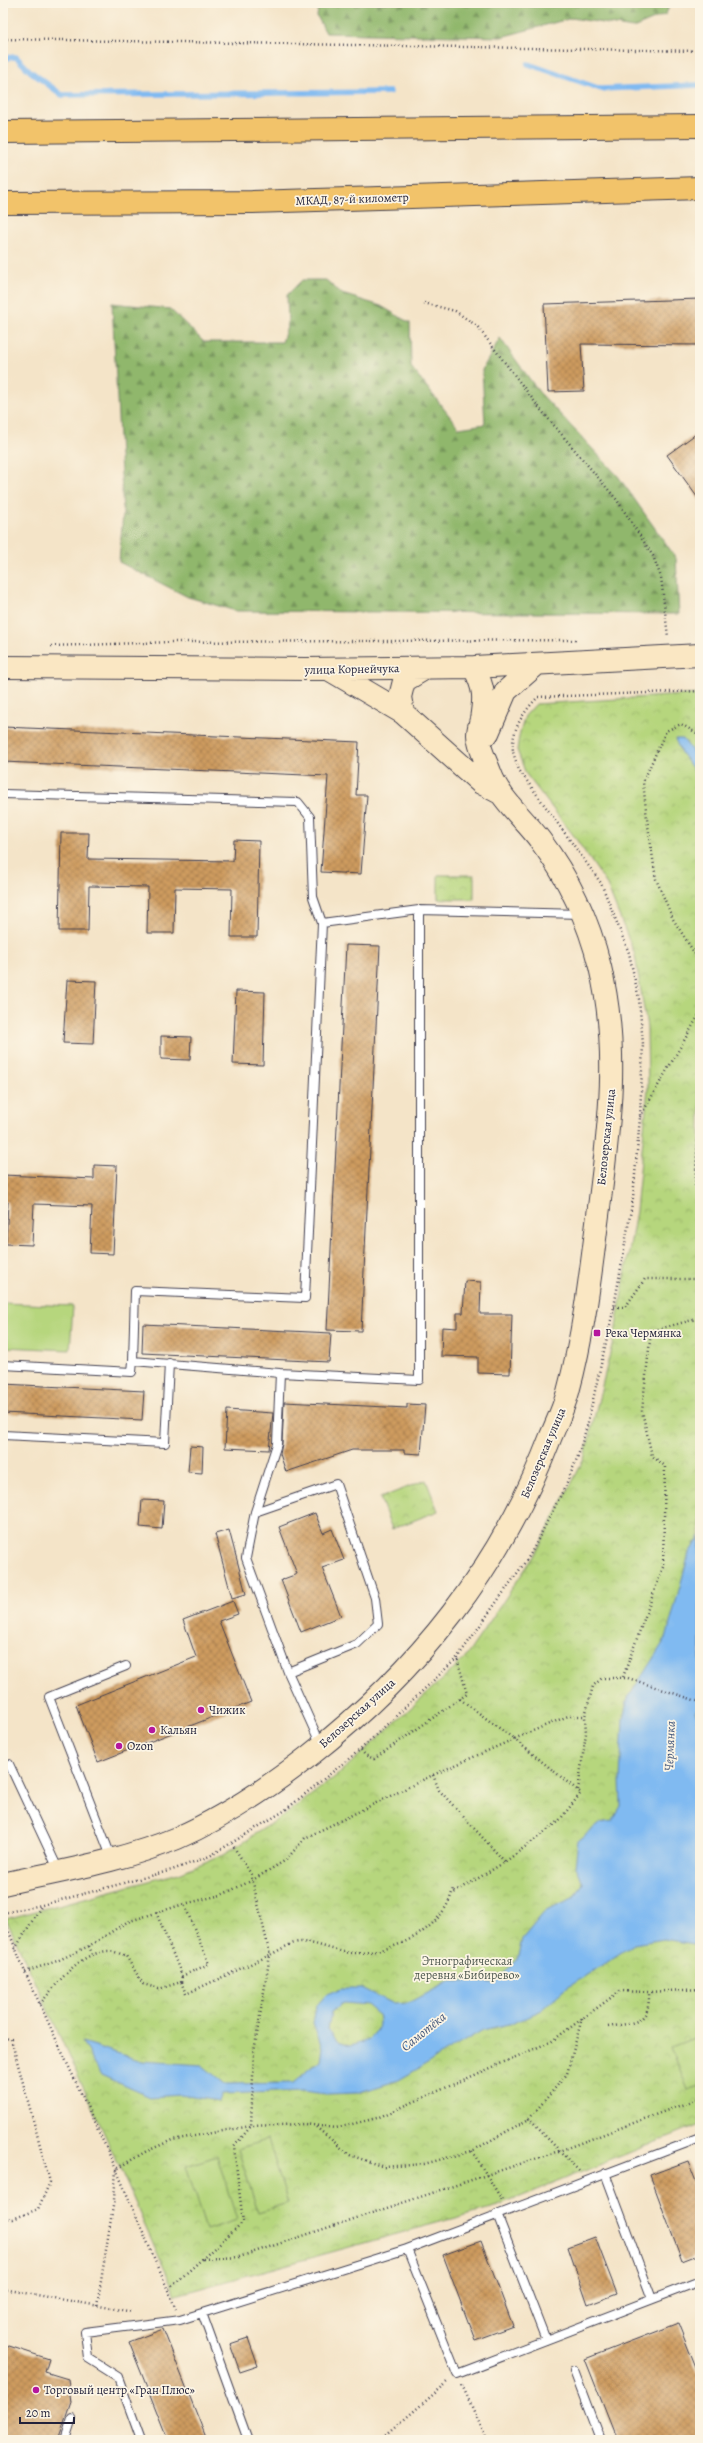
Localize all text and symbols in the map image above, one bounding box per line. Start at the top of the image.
street label: МКАД, 87-й километр [295,189,409,209]
street label: улица Корнейчука [303,660,400,678]
street label: Белозерская улица [593,1087,619,1186]
place label: Река Чермянка [605,1325,682,1341]
marker: Река Чермянка [592,1328,602,1338]
street label: Белозерская улица [517,1405,570,1501]
street label: Белозерская улица [316,1674,399,1751]
place label: Чижик [209,1702,245,1718]
marker: Чижик [196,1705,206,1715]
water label: Чермянка [660,1721,679,1771]
place label: Кальян [160,1722,197,1738]
marker: Кальян [147,1725,157,1735]
place label: Ozon [127,1738,154,1754]
marker: Ozon [114,1741,124,1751]
park label: Этнографическая деревня «Бибирево» [413,1953,520,1983]
water label: Самотёка [397,2008,449,2055]
place label: Торговый центр «Гран Плюс» [44,2382,195,2398]
marker: Торговый центр «Гран Плюс» [31,2385,41,2395]
scale bar [20,2399,74,2425]
text: 20 m [26,2405,50,2421]

